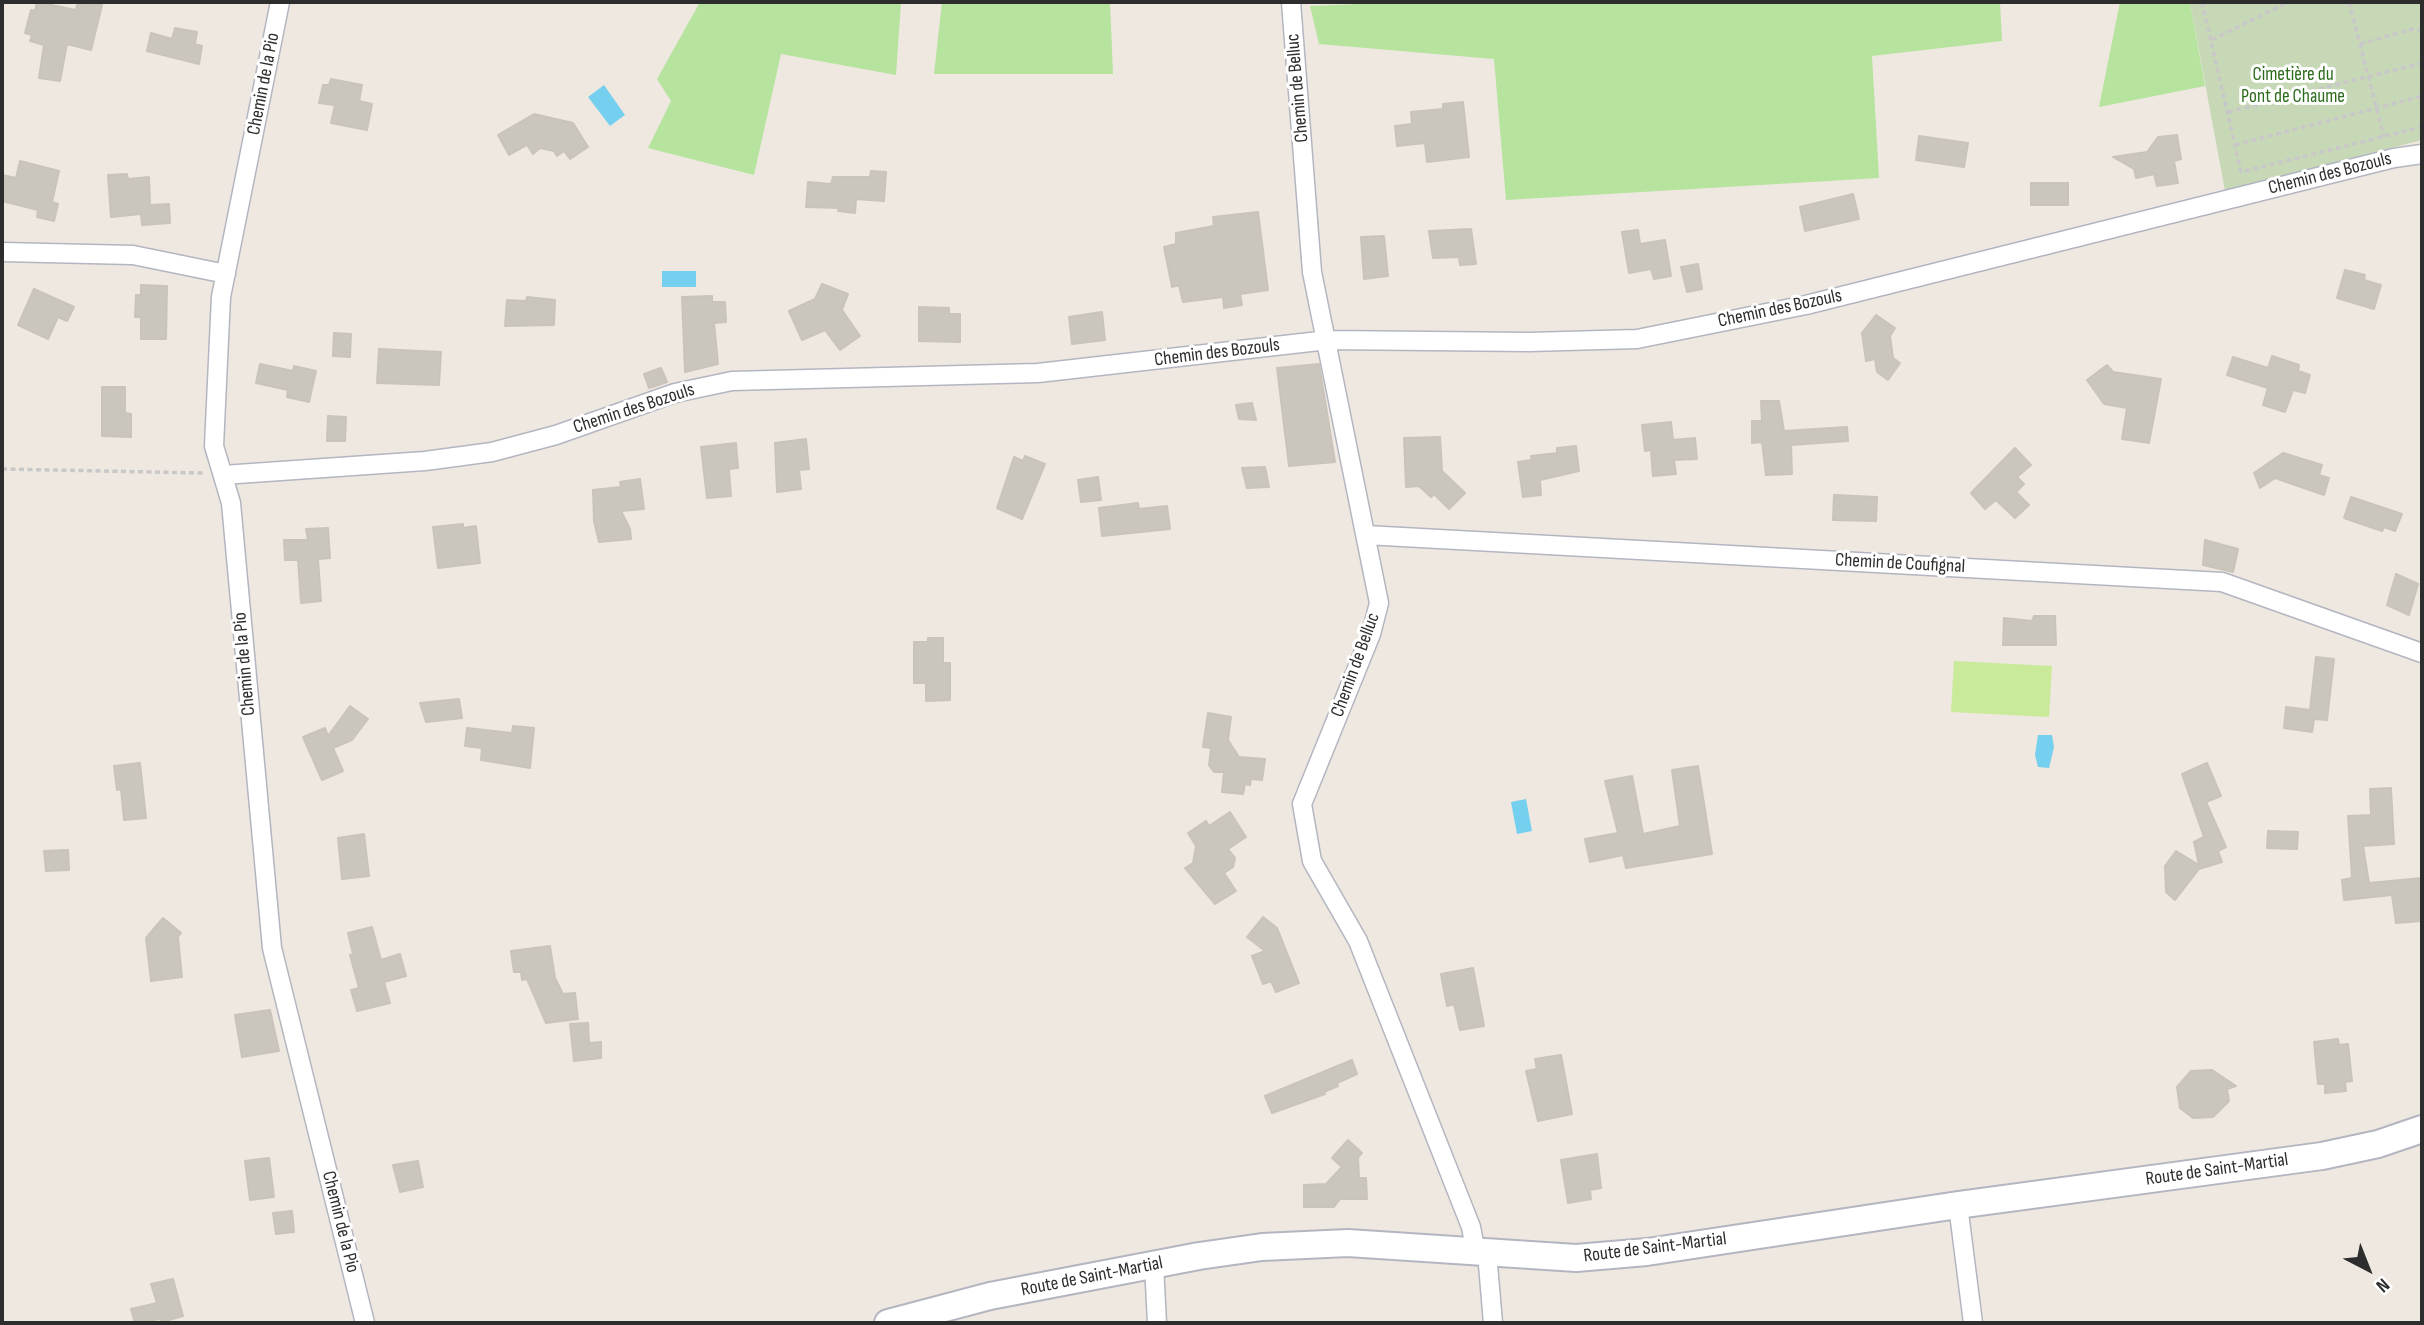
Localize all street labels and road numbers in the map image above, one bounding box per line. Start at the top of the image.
street label: Chemin de la Pio [243,31,285,137]
street label: Chemin de Belluc [1282,33,1314,143]
street label: Chemin des Bozouls [2266,148,2394,200]
street label: Chemin des Bozouls [1716,285,1844,333]
street label: Chemin des Bozouls [1153,334,1281,372]
street label: Chemin des Bozouls [570,379,698,439]
street label: Chemin de Coufignal [1834,549,1966,579]
street label: Chemin de Belluc [1327,610,1385,720]
street label: Chemin de la Pio [229,611,261,717]
street label: Route de Saint-Martial [2144,1149,2290,1191]
street label: Chemin de la Pio [316,1169,364,1275]
street label: Route de Saint-Martial [1582,1228,1728,1268]
street label: Route de Saint-Martial [1019,1252,1165,1302]

